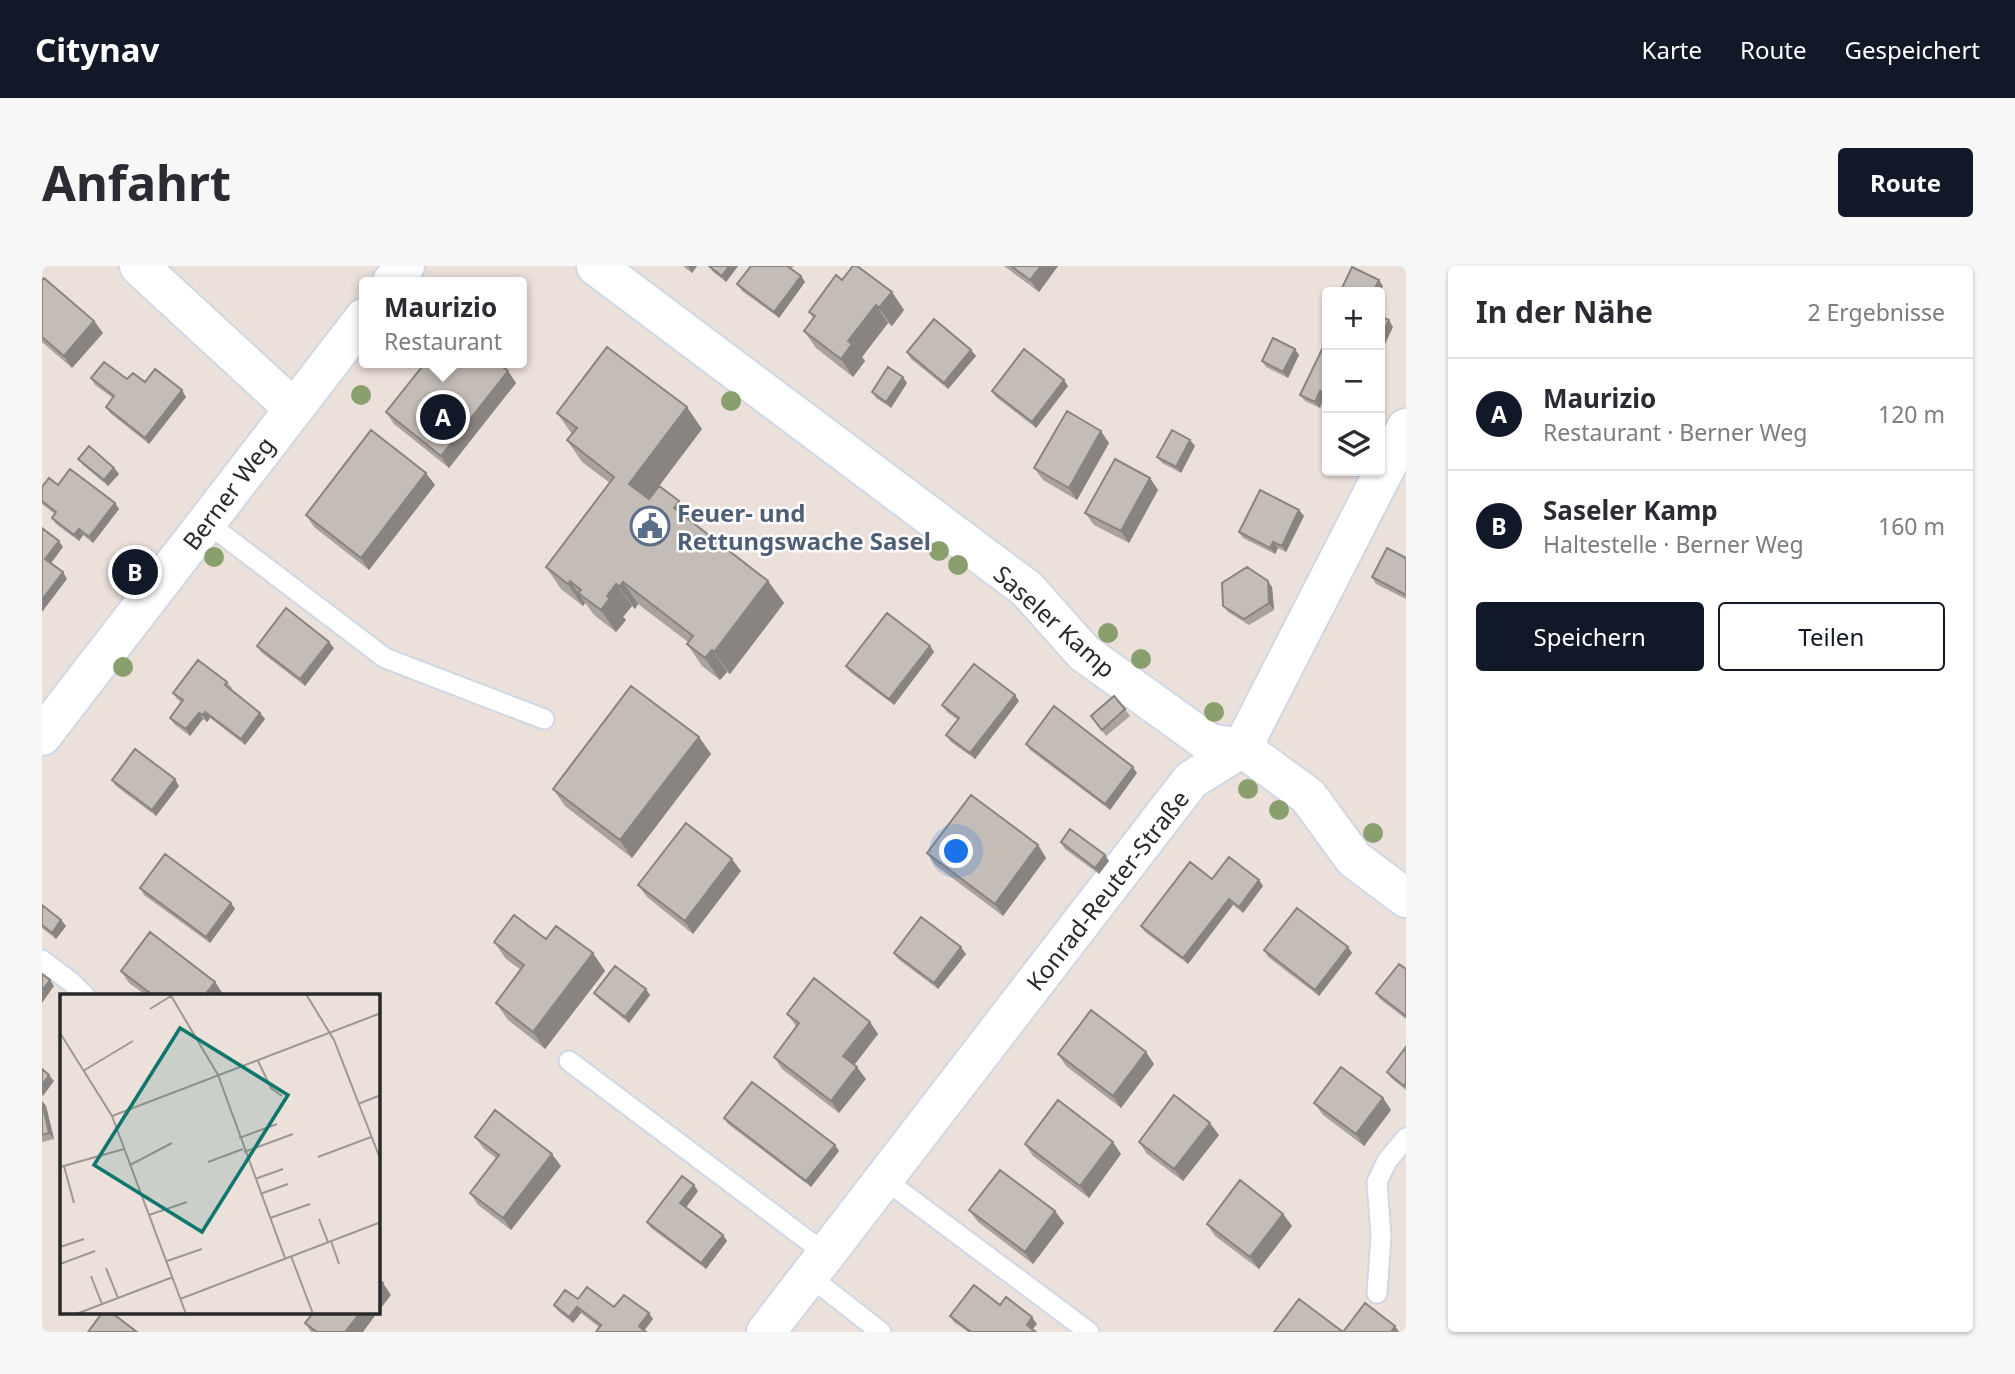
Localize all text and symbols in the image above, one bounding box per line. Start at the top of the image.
text: Citynav [35,27,159,72]
text: Karte [1642,33,1702,66]
text: Route [1740,33,1807,66]
text: Gespeichert [1845,33,1980,66]
button: Route [1838,148,1973,217]
text: Anfahrt [42,149,231,215]
popup [359,277,527,368]
map controls [1322,287,1385,476]
button: + [1322,287,1385,350]
text: Maurizio [384,289,497,325]
text: In der Nähe [1476,291,1653,332]
text: 2 Ergebnisse [1807,296,1945,328]
text: Restaurant [384,325,502,357]
button: − [1322,350,1385,413]
text: Maurizio [1543,380,1656,416]
pin: A [420,391,466,443]
text: A [1491,398,1507,430]
text: 120 m [1878,398,1945,430]
button: layers [1322,413,1385,476]
text: Restaurant · Berner Weg [1543,416,1807,448]
street label: Berner Weg [175,430,281,556]
text: Saseler Kamp [1543,492,1718,528]
place label: Feuer- und Rettungswache Sasel [677,496,931,557]
public building icon: Feuer- und Rettungswache Sasel [629,505,671,547]
text: B [1491,510,1507,542]
text: 160 m [1878,510,1945,542]
text: Haltestelle · Berner Weg [1543,528,1804,560]
pin: B [112,546,158,598]
street label: Saseler Kamp [987,558,1123,684]
button: Speichern [1476,602,1704,671]
button: Teilen [1718,602,1945,671]
street label: Konrad-Reuter-Straße [1018,783,1196,997]
your location [939,834,973,868]
inset map [60,994,380,1314]

